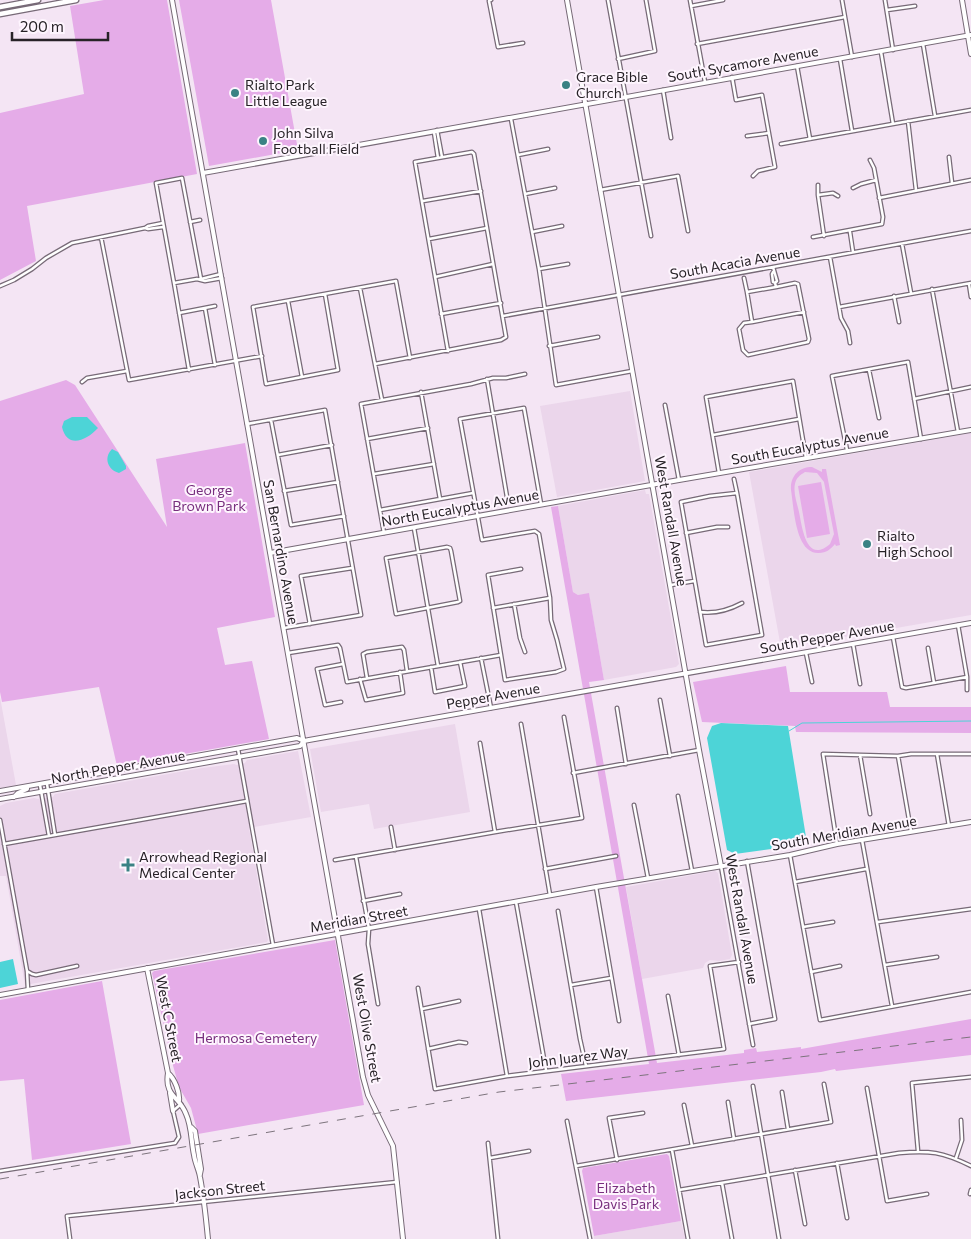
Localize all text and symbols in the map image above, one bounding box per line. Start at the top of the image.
scale bar [12,10,109,42]
text: 200 m [20,17,64,35]
street label: South Sycamore Avenue [666,42,820,85]
place label: Grace Bible Church [576,68,648,101]
place label: Rialto Park Little League [245,76,327,109]
marker: Grace Bible Church [560,79,572,91]
marker: Rialto Park Little League [229,87,241,99]
place label: John Silva Football Field [273,124,359,157]
marker: John Silva Football Field [257,135,269,147]
street label: South Acacia Avenue [669,243,801,282]
street label: South Eucalyptus Avenue [730,423,890,468]
street label: West Randall Avenue [652,454,691,587]
street label: San Bernardino Avenue [260,478,303,625]
park label: George Brown Park [172,481,246,514]
street label: North Eucalyptus Avenue [380,485,540,530]
place label: Rialto High School [877,527,953,560]
marker: Rialto High School [861,538,873,550]
street label: South Pepper Avenue [759,616,895,657]
street label: Pepper Avenue [445,679,541,712]
street label: North Pepper Avenue [50,746,186,787]
street label: South Meridian Avenue [770,811,918,854]
place label: Arrowhead Regional Medical Center [139,848,267,881]
street label: West Randall Avenue [723,852,762,985]
marker: Arrowhead Regional Medical Center [121,858,135,872]
street label: Meridian Street [309,901,409,935]
street label: West Olive Street [350,972,386,1084]
street label: West C Street [153,974,186,1064]
park label: Hermosa Cemetery [195,1029,317,1046]
street label: John Juarez Way [527,1042,629,1071]
street label: Jackson Street [174,1176,266,1203]
park label: Elizabeth Davis Park [593,1179,660,1212]

